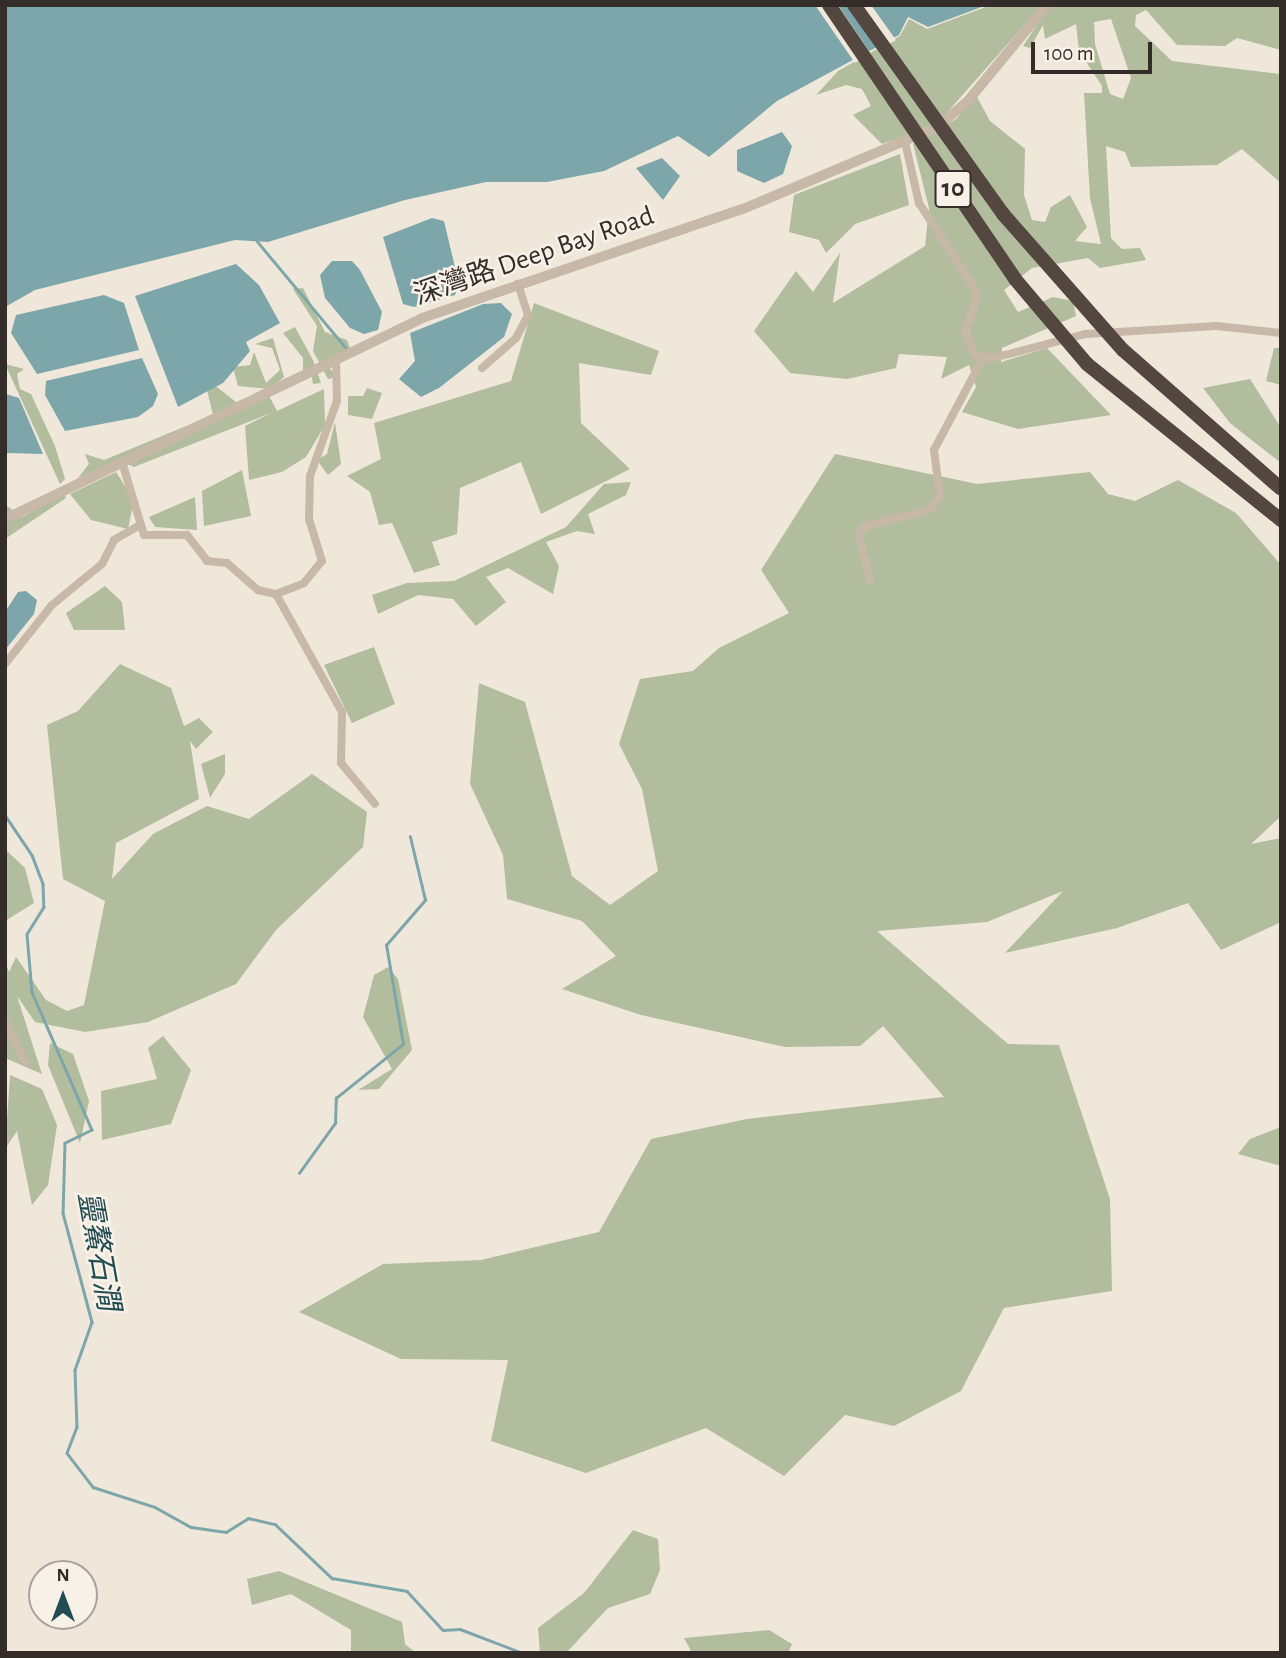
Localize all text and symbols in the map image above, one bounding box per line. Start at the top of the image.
scale bar [1034,28,1155,72]
text: 100 m [1044,43,1094,64]
road number: 10 [934,166,972,212]
street label: 深灣路 Deep Bay Road [410,199,658,313]
water label: 靈鰲石澗 [70,1189,126,1313]
north arrow [28,1560,98,1630]
text: N [56,1566,70,1585]

